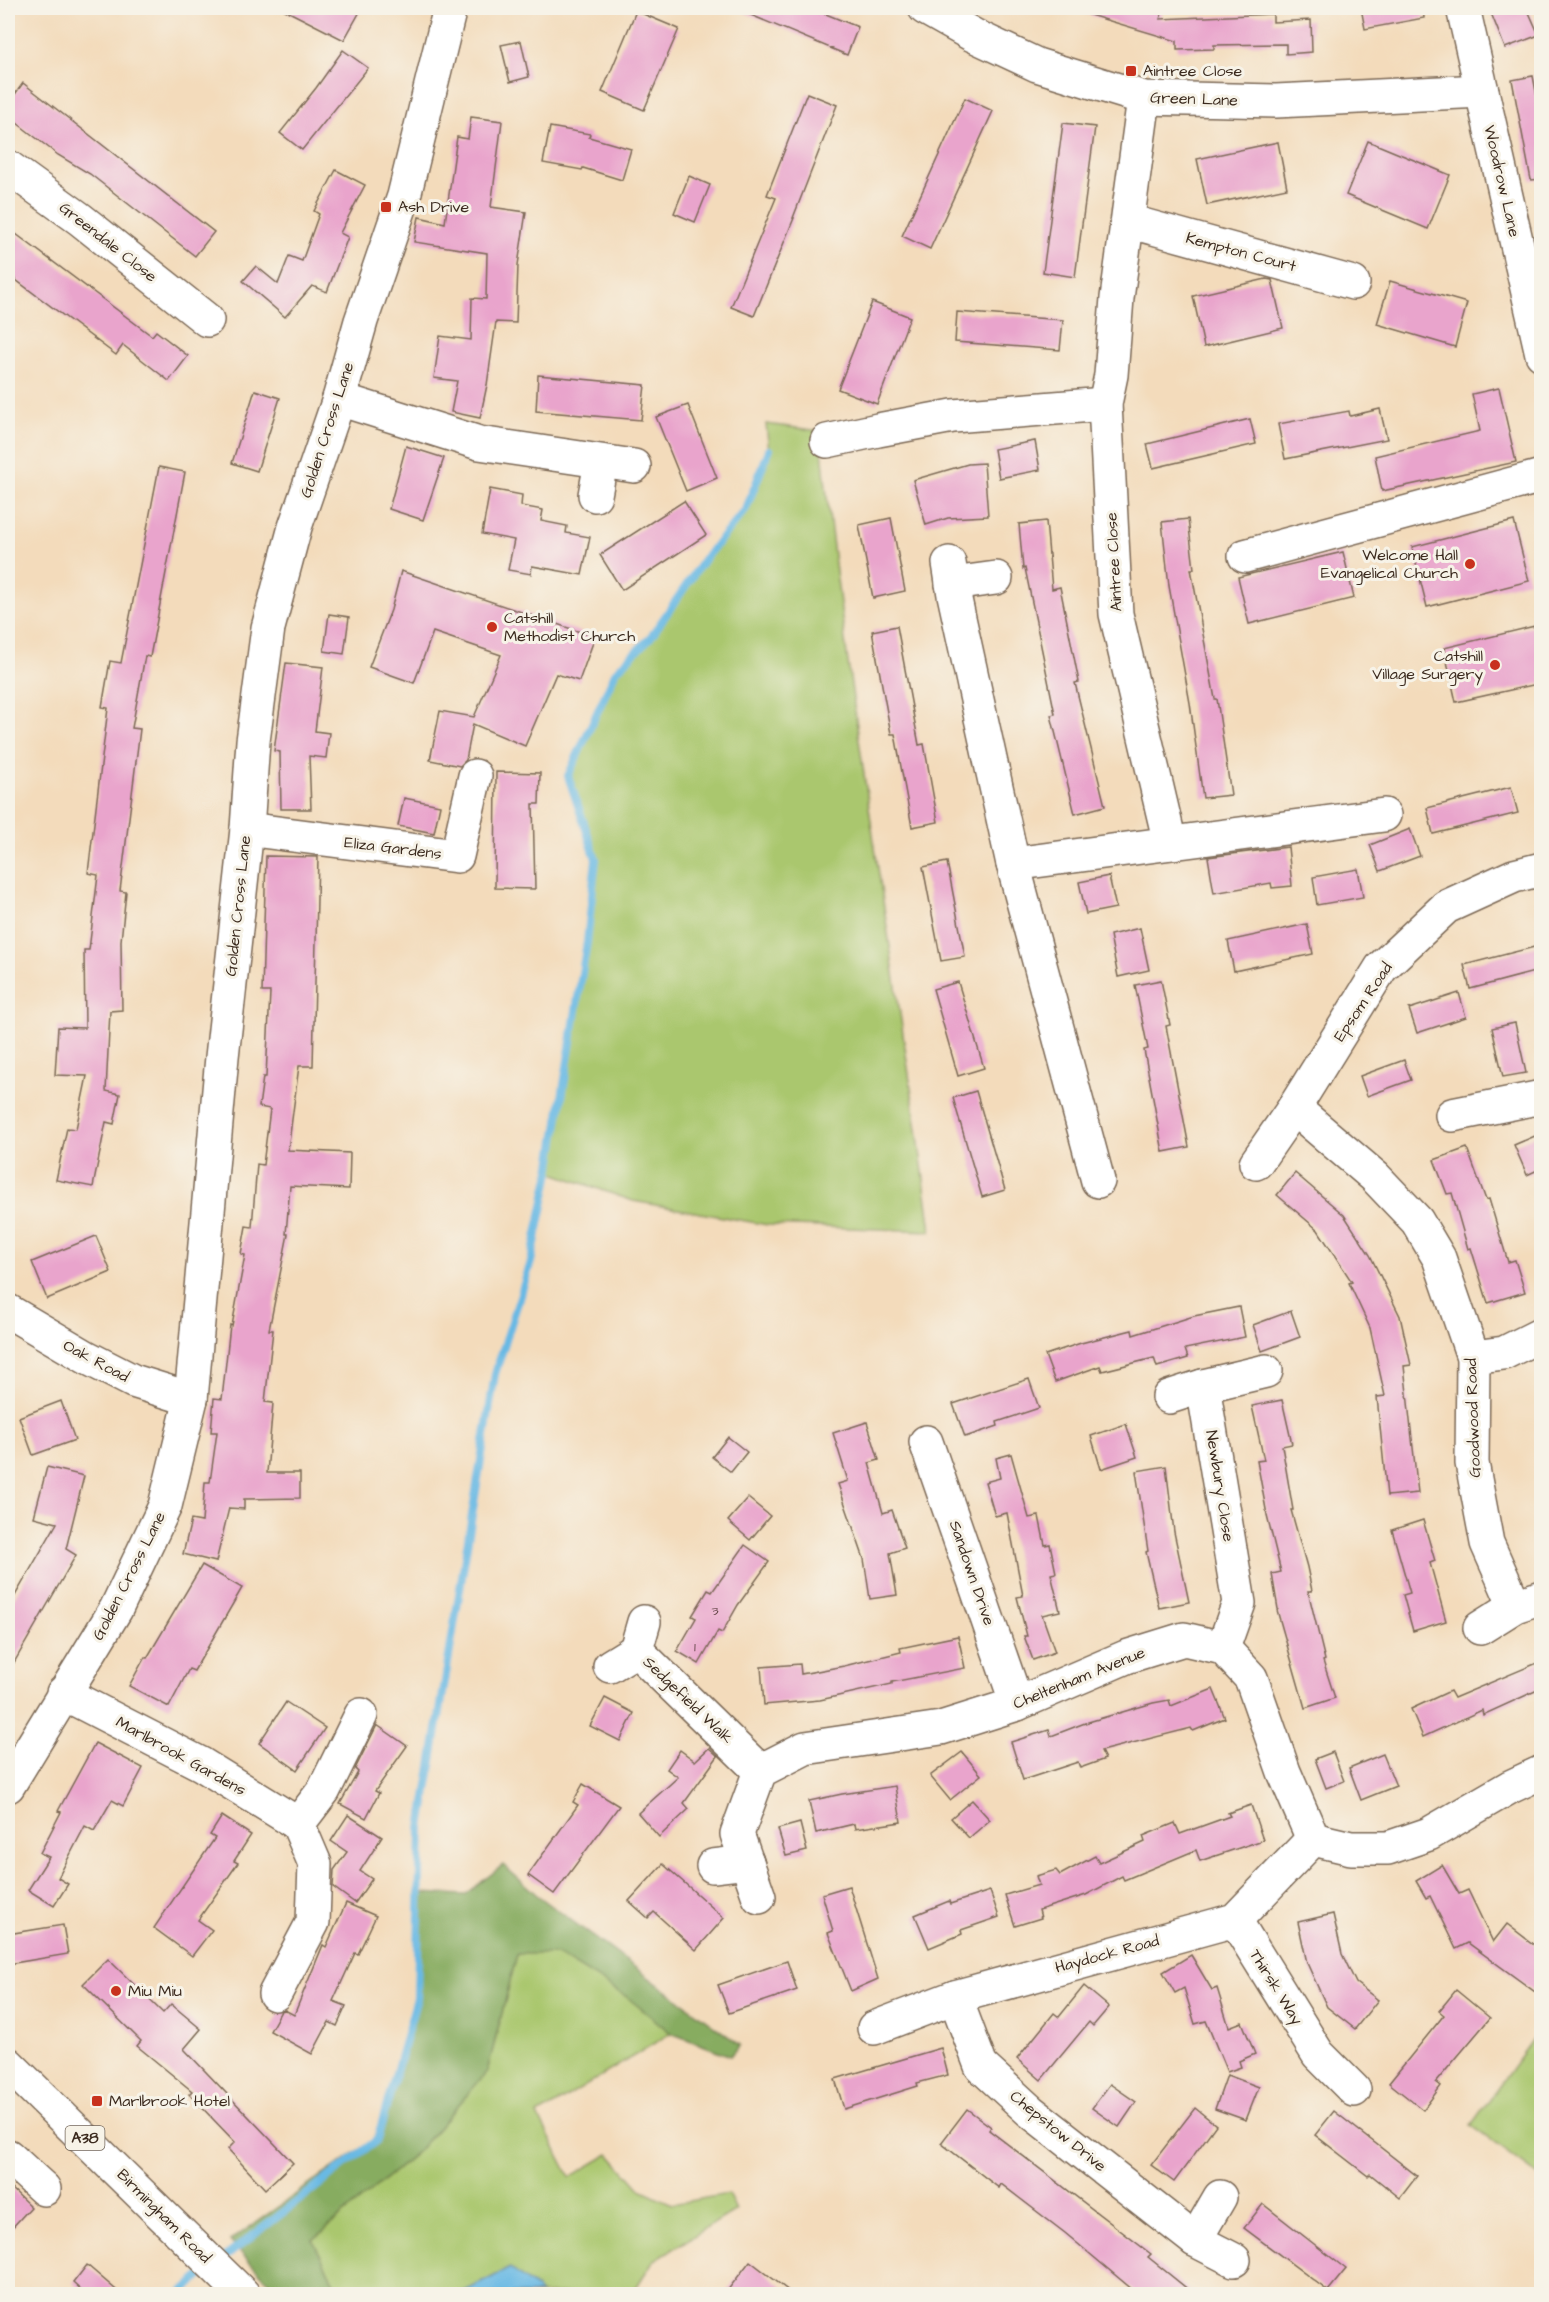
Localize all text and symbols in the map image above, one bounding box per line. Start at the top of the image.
place label: Aintree Close [1143,60,1243,82]
marker: Aintree Close [1124,64,1138,78]
street label: Green Lane [1150,86,1238,112]
street label: Woodrow Lane [1478,123,1526,239]
place label: Ash Drive [398,196,470,218]
street label: Greendale Close [54,197,162,287]
marker: Ash Drive [379,200,393,214]
street label: Kempton Court [1183,227,1299,277]
street label: Golden Cross Lane [295,359,359,501]
street label: Aintree Close [1100,512,1128,612]
place label: Welcome Hall Evangelical Church [1321,544,1458,585]
marker: Welcome Hall Evangelical Church [1463,557,1477,571]
place label: Catshill Methodist Church [504,607,635,647]
marker: Catshill Methodist Church [485,620,499,634]
place label: Catshill Village Surgery [1372,645,1483,686]
marker: Catshill Village Surgery [1488,658,1502,672]
street label: Eliza Gardens [343,831,443,865]
street label: Golden Cross Lane [220,834,256,977]
street label: Epsom Road [1328,958,1398,1046]
street label: Oak Road [59,1334,133,1388]
street label: Goodwood Road [1460,1358,1486,1478]
street label: Newbury Close [1199,1429,1240,1544]
street label: Golden Cross Lane [87,1508,171,1644]
street label: Sandown Drive [944,1518,1000,1629]
house number: 3 [711,1601,719,1621]
house number: 1 [694,1637,696,1657]
street label: Cheltenham Avenue [1010,1641,1149,1715]
street label: Sedgefield Walk [637,1651,738,1749]
street label: Marlbrook Gardens [112,1711,250,1801]
street label: Haydock Road [1053,1930,1162,1979]
street label: Thirsk Way [1243,1945,1308,2030]
place label: Miu Miu [128,1980,182,2002]
marker: Miu Miu [109,1984,123,1998]
street label: Chepstow Drive [1005,2085,1111,2177]
place label: Marlbrook Hotel [109,2090,230,2112]
marker: Marlbrook Hotel [90,2094,104,2108]
road number: A38 [66,2126,104,2150]
street label: Birmingham Road [111,2164,216,2269]

